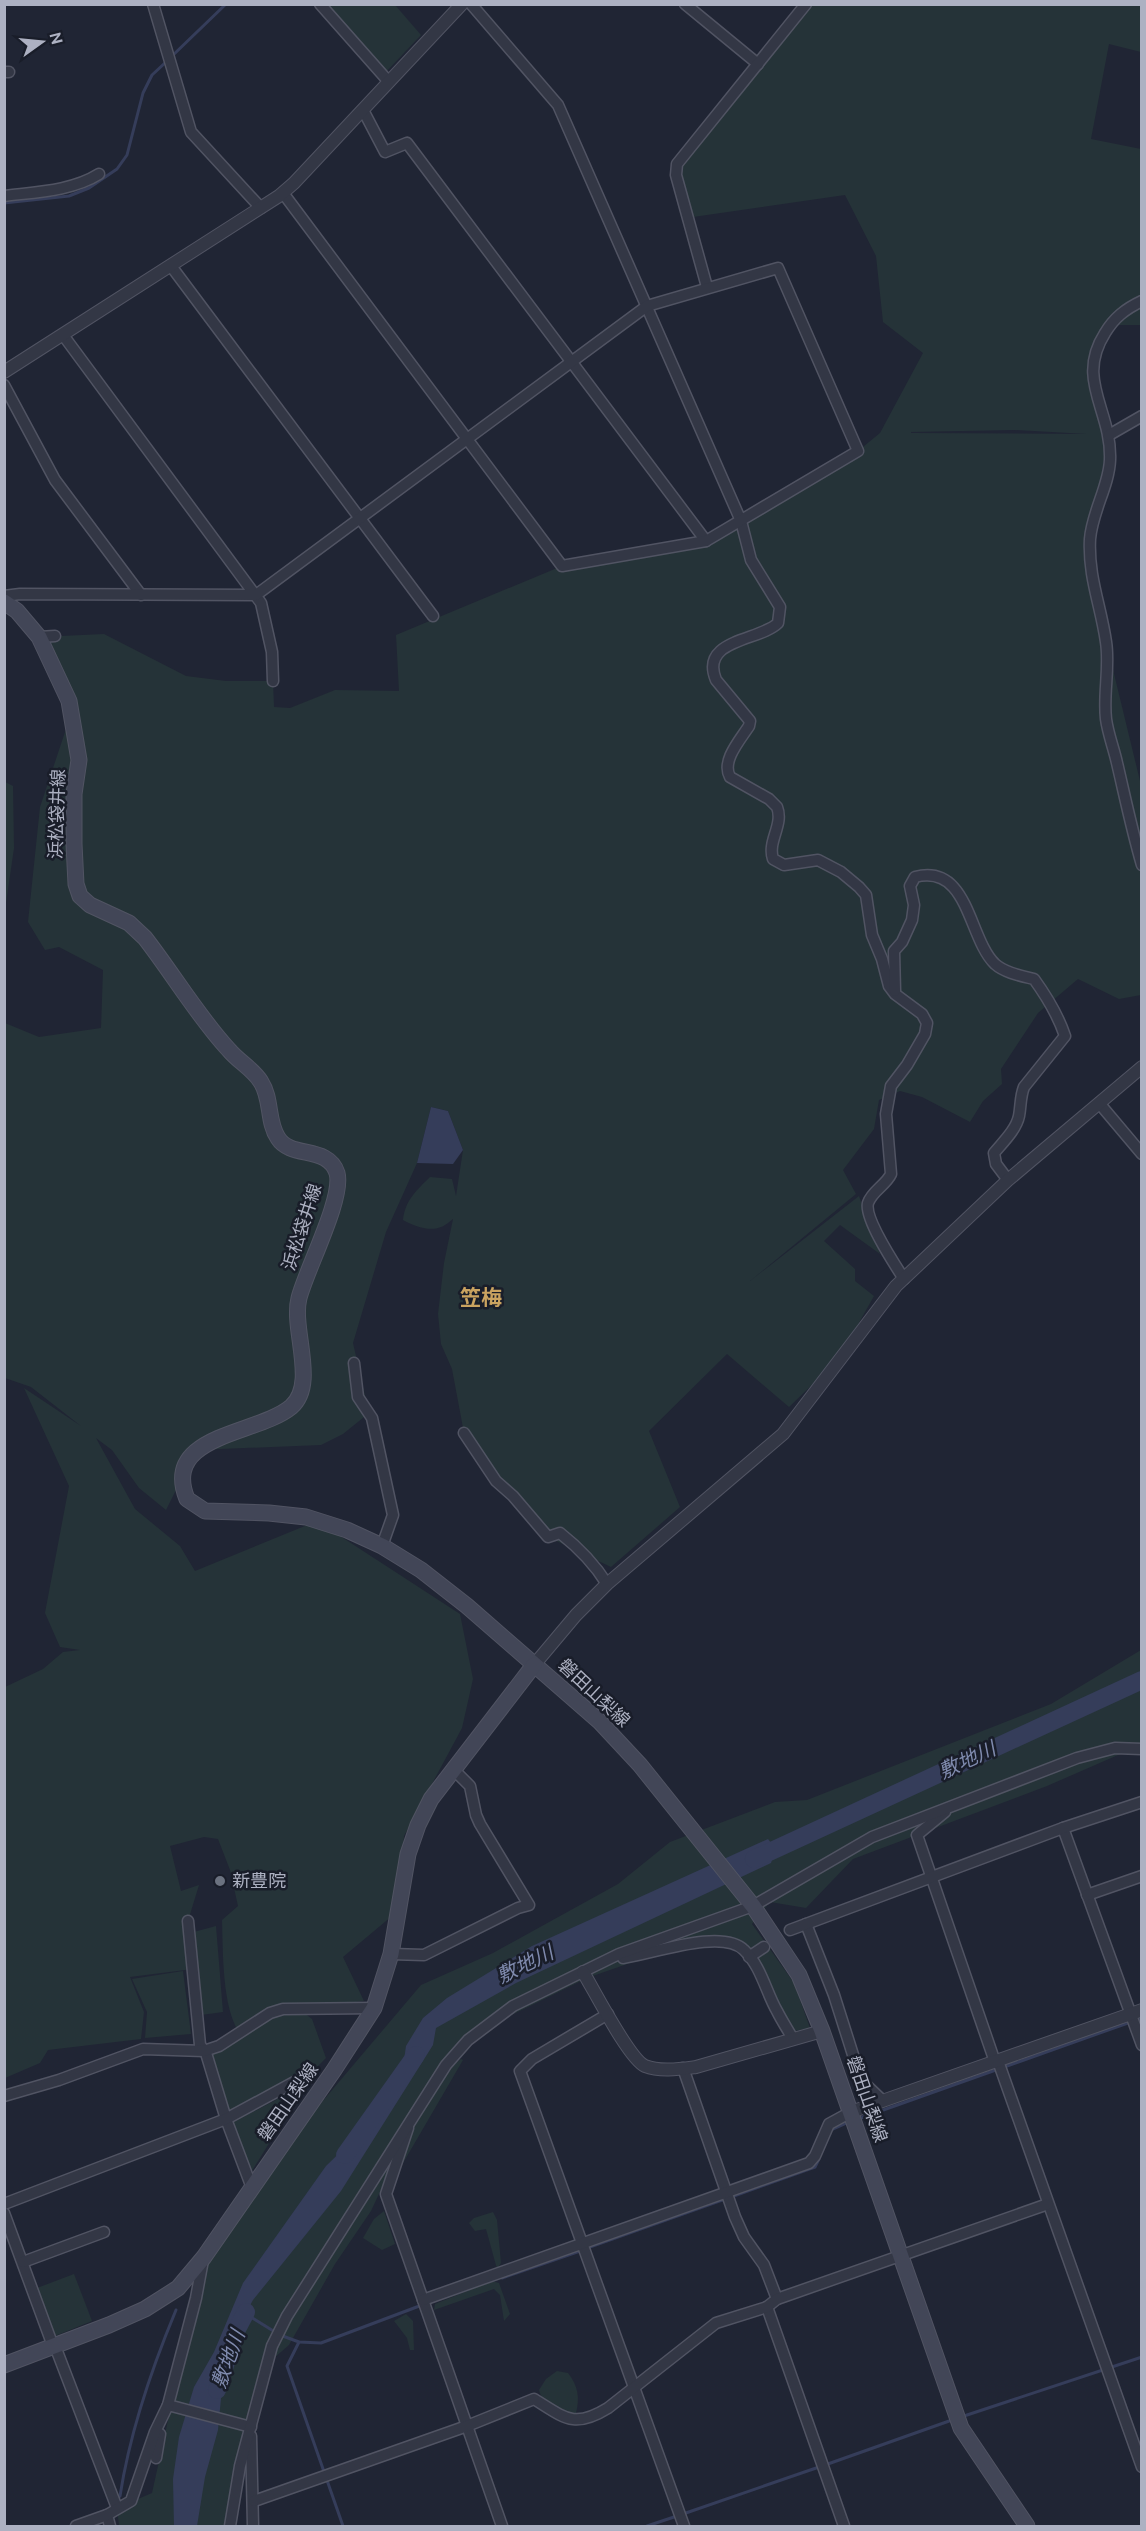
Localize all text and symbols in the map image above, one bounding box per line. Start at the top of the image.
north arrow [12,12,72,72]
text: N [46,30,67,46]
street label: 浜松袋井線 [44,769,68,859]
street label: 浜松袋井線 [278,1181,324,1273]
district label: 笠梅 [460,1285,502,1309]
street label: 磐田山梨線 [555,1654,634,1730]
water label: 敷地川 [935,1736,1001,1783]
place label: 新豊院 [232,1870,286,1890]
marker: 新豊院 [213,1874,227,1888]
water label: 敷地川 [493,1939,559,1987]
street label: 磐田山梨線 [844,2053,892,2144]
street label: 磐田山梨線 [253,2059,321,2144]
water label: 敷地川 [206,2325,249,2391]

